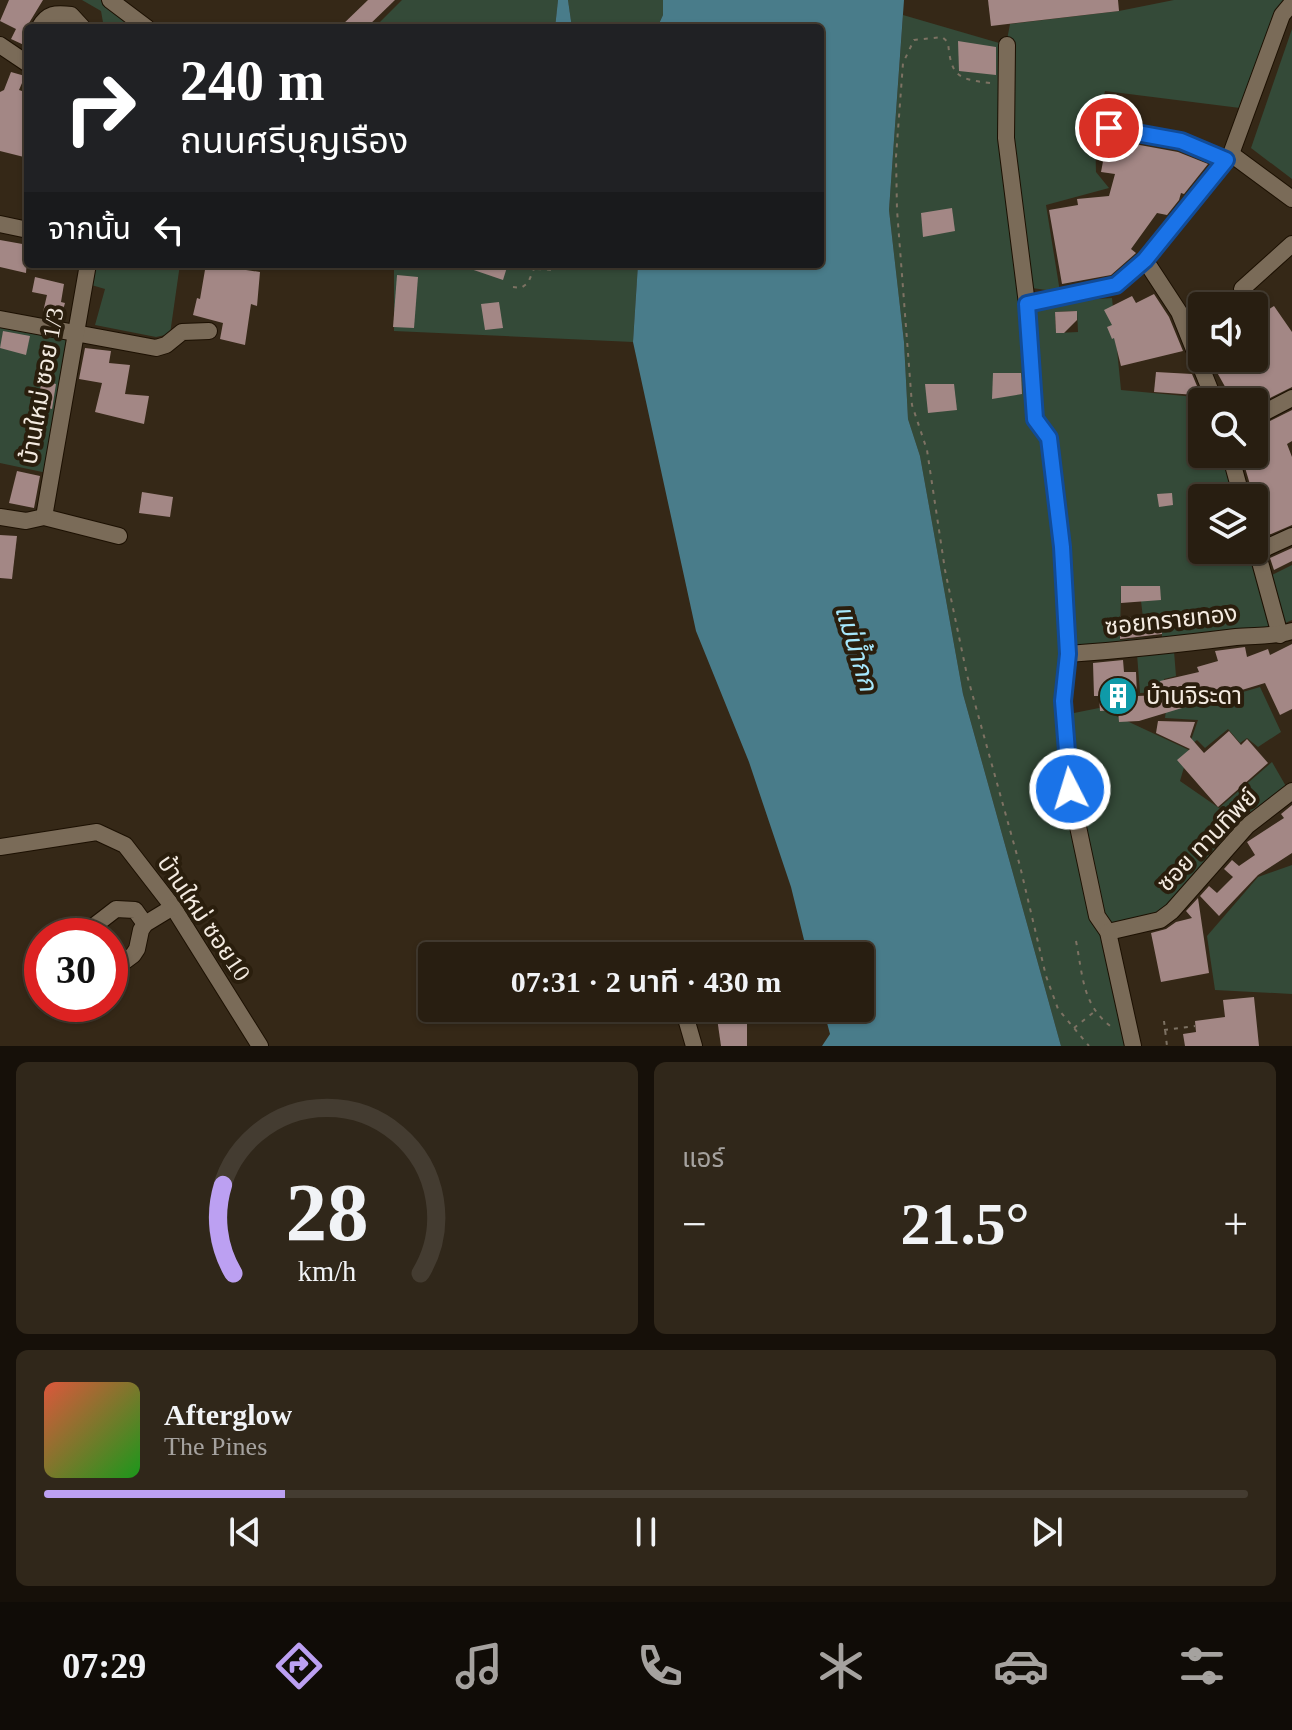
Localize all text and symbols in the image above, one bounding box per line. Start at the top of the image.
text: 240 m [180,50,325,112]
icon: right [48,56,152,160]
pin [1075,94,1143,162]
icon: arrive [1087,106,1131,150]
text: ถนนศรีบุญเรือง [180,121,408,161]
icon: left [147,208,191,252]
text: จากนั้น [48,212,131,245]
map controls [1188,292,1268,564]
button: sound [1188,292,1268,372]
street label: บ้านใหม่ ซอย 1/3 [14,305,69,466]
button: search [1188,388,1268,468]
button: layers [1188,484,1268,564]
water label: แม่น้ำกก [829,600,887,696]
street label: ซอยทรายทอง [1104,600,1238,640]
building icon: บ้านจิระดา [1097,675,1139,717]
place label: บ้านจิระดา [1146,683,1242,709]
position arrow [1028,747,1112,831]
street label: ซอย ทานทิพย์ [1152,783,1262,897]
street label: บ้านใหม่ ซอย10 [152,850,256,986]
speed limit sign: 30 [24,918,128,1022]
text: 07:31 · 2 นาที · 430 m [511,965,781,998]
text: แอร์ [682,1144,724,1173]
text: 28 [285,1166,369,1258]
text: 21.5° [901,1191,1030,1257]
text: − [682,1200,707,1249]
text: + [1223,1200,1248,1249]
text: km/h [298,1256,356,1287]
text: Afterglow [164,1398,292,1431]
text: The Pines [164,1432,267,1461]
icon: previous [223,1510,267,1554]
icon: pause [624,1510,668,1554]
icon: next [1025,1510,1069,1554]
icon: directions [271,1638,327,1694]
icon: music [451,1638,507,1694]
icon: phone [632,1638,688,1694]
icon: climate [813,1638,869,1694]
icon: car [993,1638,1049,1694]
icon: filters [1174,1638,1230,1694]
text: 07:29 [62,1646,146,1686]

